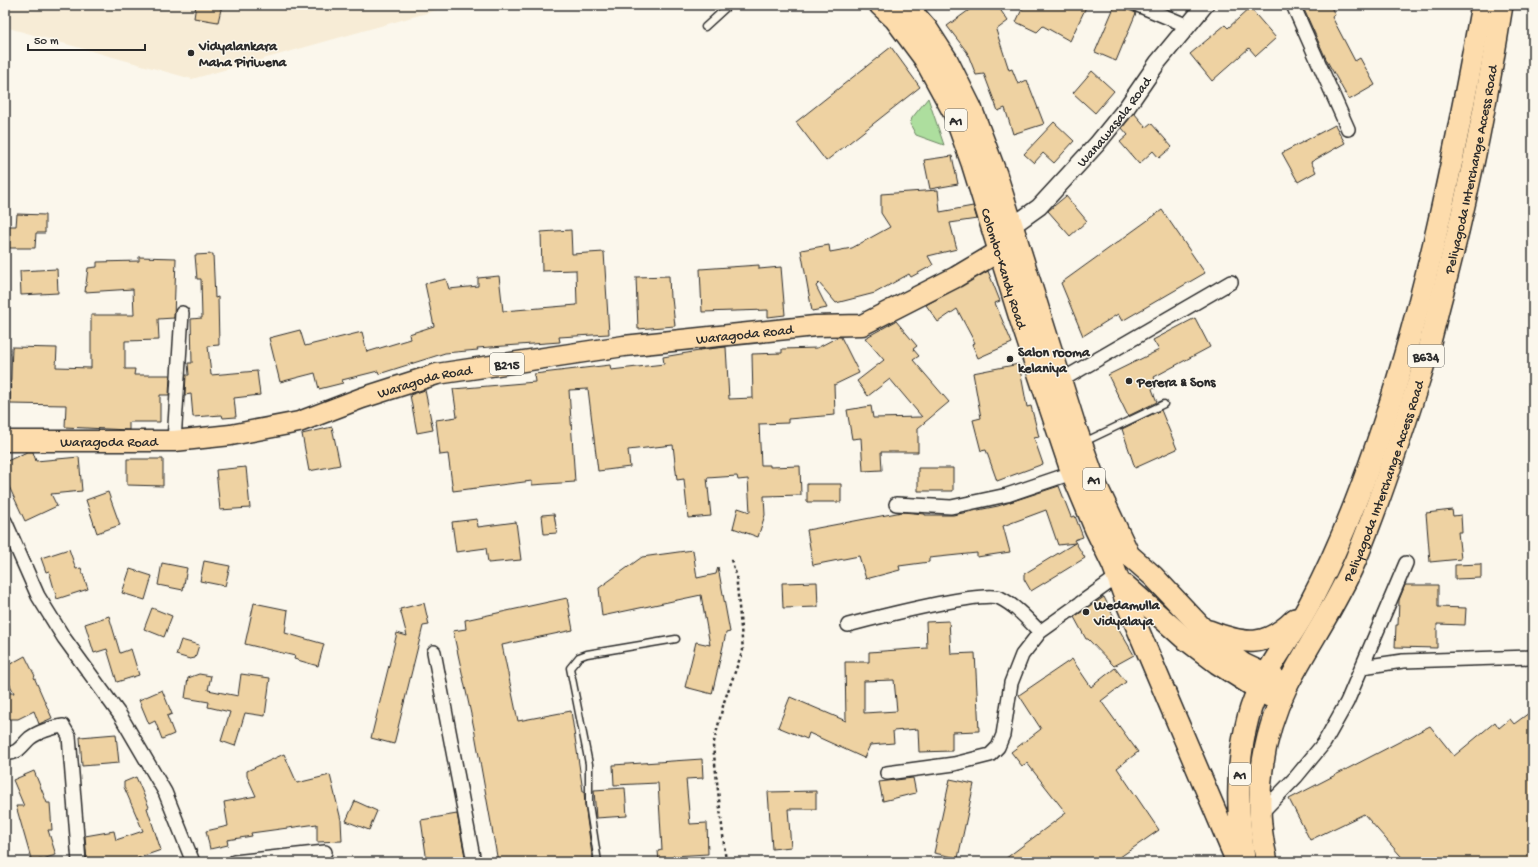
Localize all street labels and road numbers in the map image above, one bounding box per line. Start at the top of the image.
street label: Peliyagoda Interchange Access Road [1442,62,1503,277]
street label: Wanawasala Road [1074,73,1157,172]
road number: A1 [945,109,967,131]
street label: Colombo-Kandy Road [975,206,1030,333]
street label: Waragoda Road [695,322,796,349]
road number: B634 [1408,345,1444,367]
road number: B215 [490,353,524,375]
street label: Waragoda Road [376,363,475,404]
street label: Peliyagoda Interchange Access Road [1340,377,1430,586]
street label: Waragoda Road [60,435,160,452]
road number: A1 [1083,468,1105,490]
road number: A1 [1229,763,1251,785]

